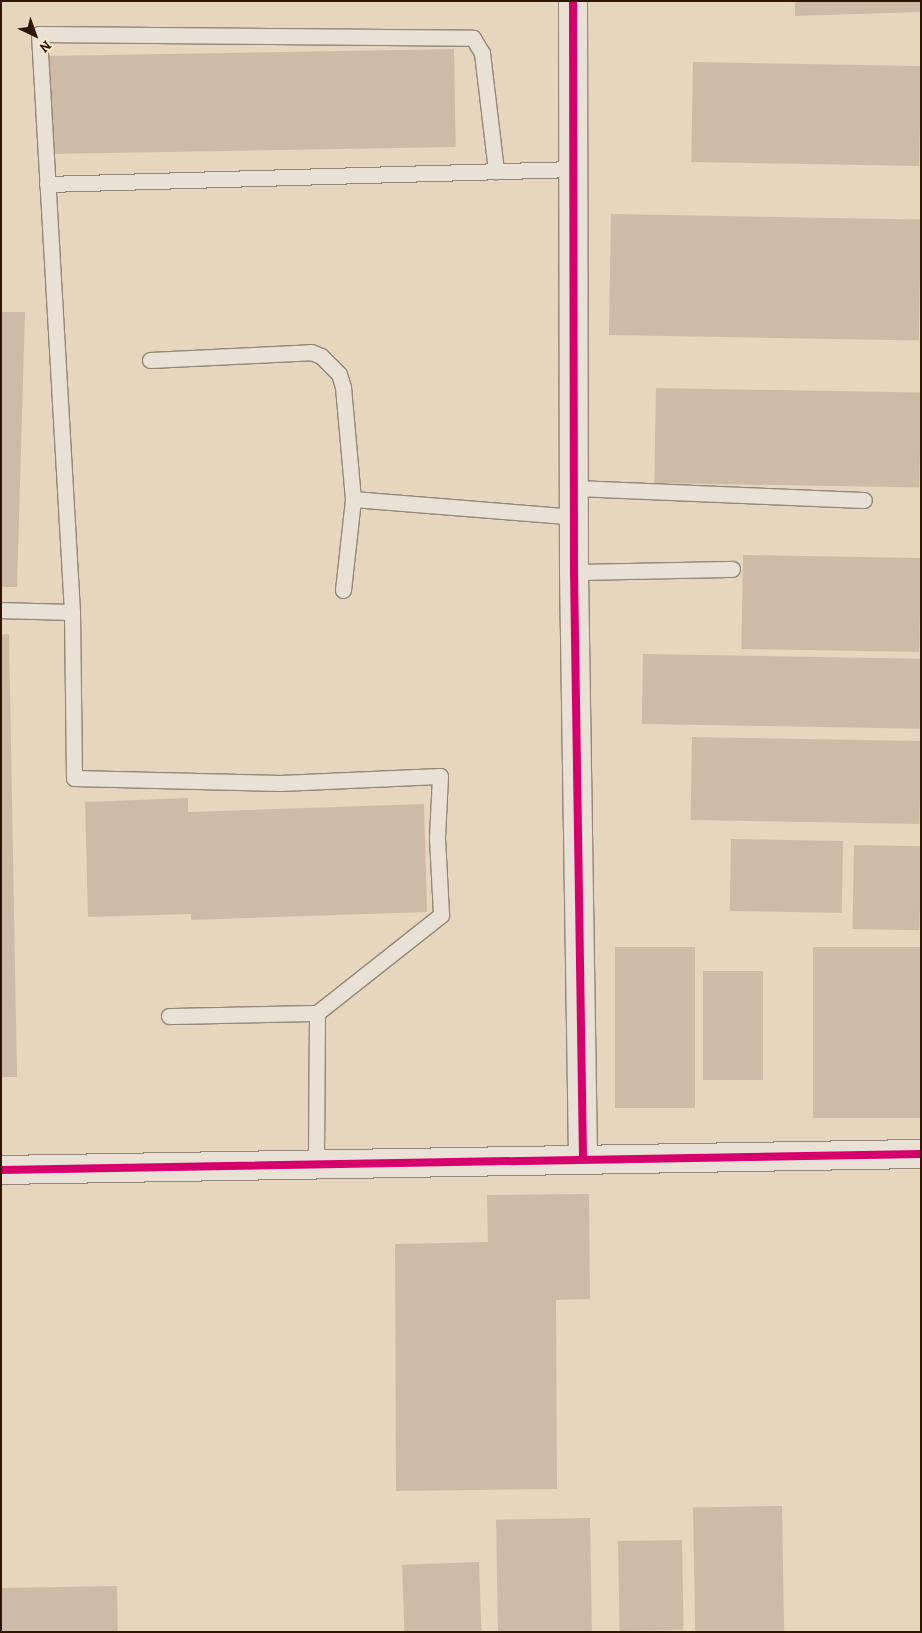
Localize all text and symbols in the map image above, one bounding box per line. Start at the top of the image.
north arrow [10,10,60,60]
text: N [35,36,56,57]

